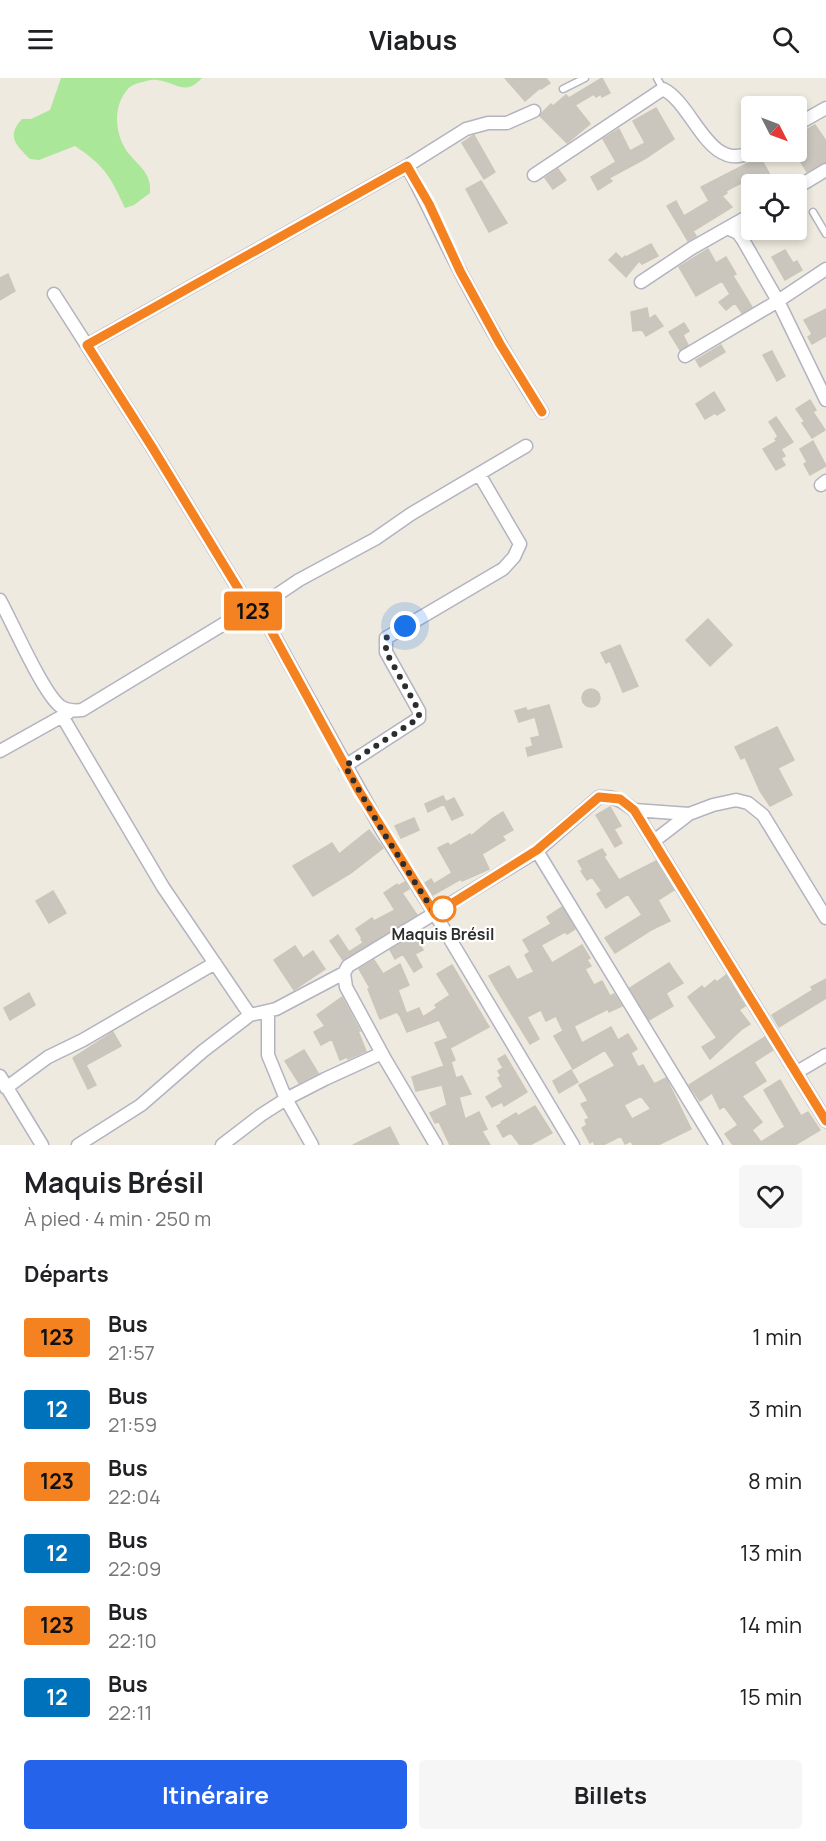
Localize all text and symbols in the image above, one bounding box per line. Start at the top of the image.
text: Viabus [369,21,457,58]
icon: menu [24,23,57,56]
icon: search [769,23,802,56]
north arrow [741,96,807,162]
map controls [741,96,807,240]
button: locate [741,174,807,240]
line badge: 123 [218,592,288,630]
text: 123 [236,597,270,625]
your location [390,611,420,641]
marker: Maquis Brésil [430,896,456,922]
place label: Maquis Brésil [392,923,494,945]
text: Maquis Brésil [24,1163,204,1201]
button: heart [739,1165,802,1228]
text: À pied · 4 min · 250 m [24,1205,211,1232]
text: Départs [24,1259,109,1289]
text: Bus [108,1309,148,1339]
text: 1 min [752,1322,802,1352]
text: 123 [40,1323,74,1351]
text: 21:57 [108,1339,155,1366]
text: Bus [108,1381,148,1411]
text: 3 min [749,1394,802,1424]
text: 12 [46,1395,68,1423]
text: 21:59 [108,1411,157,1438]
text: Bus [108,1453,148,1483]
text: 8 min [748,1466,802,1496]
text: 123 [40,1467,74,1495]
text: 22:04 [108,1483,161,1510]
text: Bus [108,1525,148,1555]
text: 13 min [740,1538,802,1568]
text: 12 [46,1539,68,1567]
text: 22:09 [108,1555,161,1582]
text: Bus [108,1597,148,1627]
text: 14 min [739,1610,802,1640]
text: 123 [40,1611,74,1639]
text: 22:10 [108,1627,157,1654]
text: Bus [108,1669,148,1699]
text: 15 min [739,1682,802,1712]
text: 12 [46,1683,68,1711]
text: 22:11 [108,1699,152,1726]
button: Itinéraire [24,1760,407,1829]
button: Billets [419,1760,802,1829]

